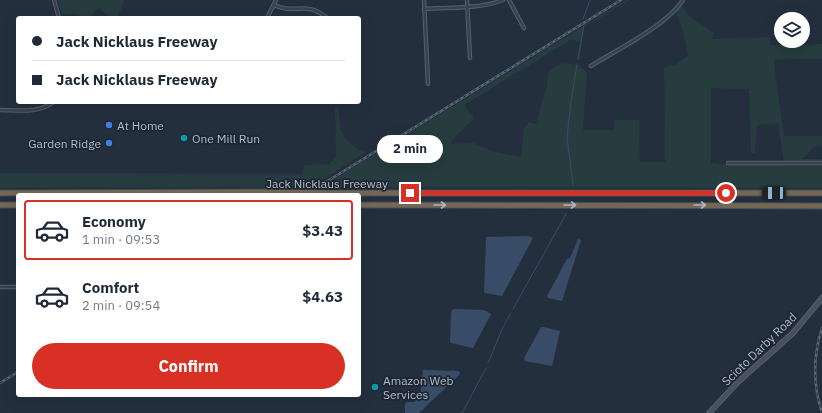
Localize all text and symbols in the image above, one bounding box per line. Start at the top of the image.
map controls [774,12,810,48]
button: layers [774,12,810,48]
text: Jack Nicklaus Freeway [56,32,217,51]
text: Jack Nicklaus Freeway [56,70,217,89]
place label: At Home [117,118,164,133]
marker: At Home [104,120,114,130]
place label: One Mill Run [192,131,260,146]
marker: One Mill Run [179,133,189,143]
callout: 2 min [377,135,443,163]
place label: Garden Ridge [28,136,101,151]
marker: Garden Ridge [104,138,114,148]
text: 2 min [393,140,427,157]
street label: Jack Nicklaus Freeway [266,176,388,191]
route end [401,184,419,202]
route start [717,184,735,202]
car [762,187,786,199]
one-way arrow [433,201,446,209]
one-way arrow [563,201,576,209]
one-way arrow [693,201,706,209]
icon: car [34,212,70,248]
text: Economy [82,212,146,231]
text: $3.43 [302,221,343,240]
text: 1 min · 09:53 [82,231,160,248]
icon: car [34,278,70,314]
text: Comfort [82,278,139,297]
text: $4.63 [302,287,343,306]
text: 2 min · 09:54 [82,297,160,314]
street label: Scioto Darby Road [718,309,800,389]
button: Confirm [32,343,345,389]
place label: Amazon Web Services [383,373,453,402]
marker: Amazon Web Services [370,382,380,392]

